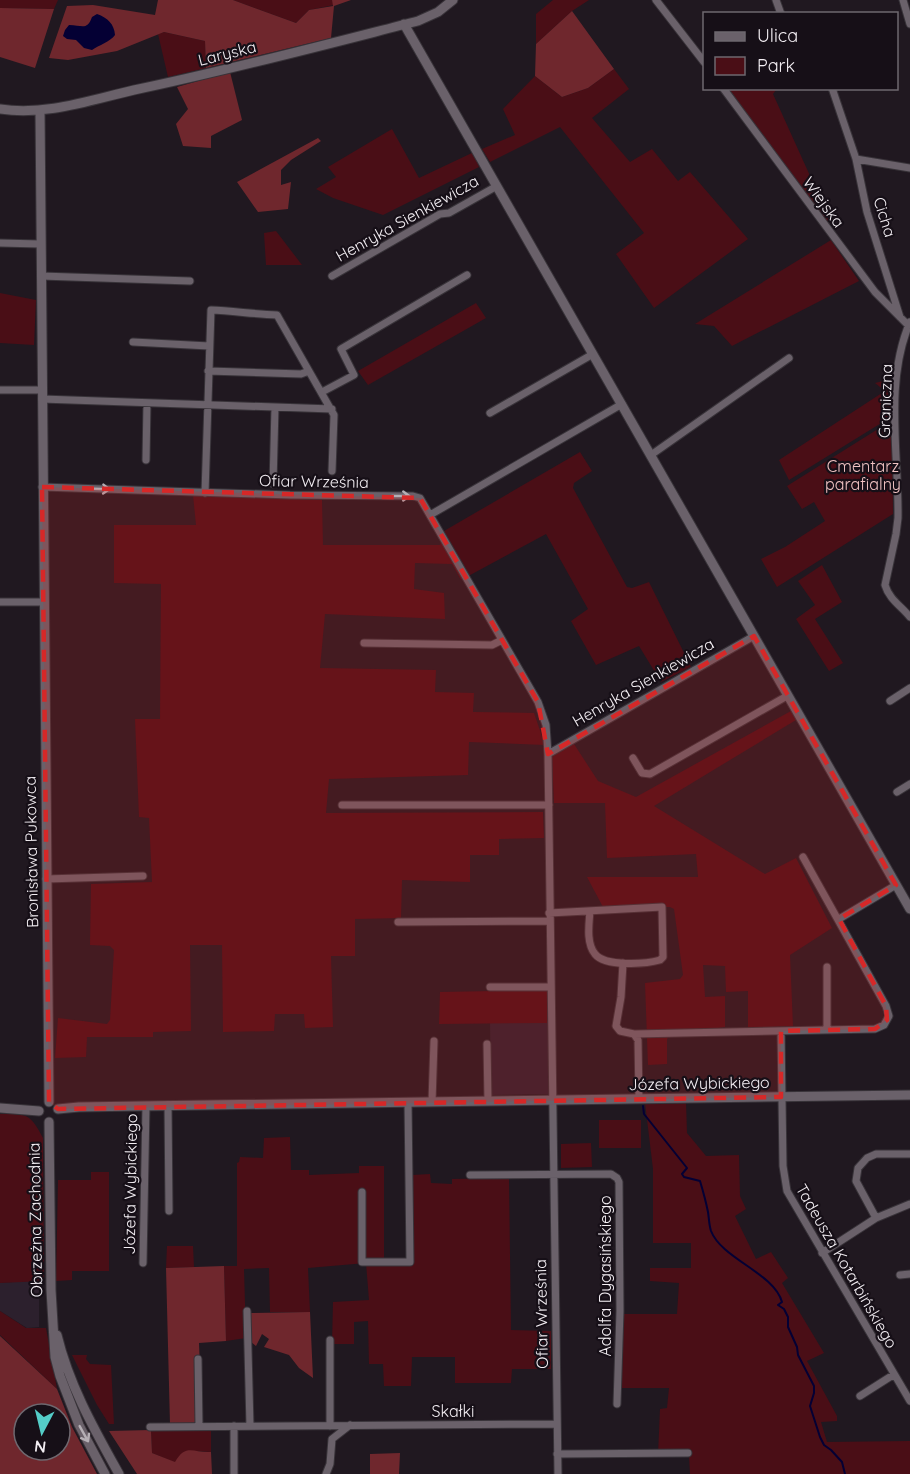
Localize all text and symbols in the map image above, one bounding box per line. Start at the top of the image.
legend [703,12,898,90]
text: Ulica [757,24,798,47]
street label: Laryska [196,36,258,70]
text: Park [757,54,795,77]
street label: Henryka Sienkiewicza [332,170,482,266]
street label: Wiejska [799,173,849,231]
street label: Cicha [869,194,901,240]
street label: Graniczna [874,363,896,439]
park label: Cmentarz parafialny [825,456,901,494]
street label: Ofiar Września [259,470,369,492]
one-way arrow [90,483,110,495]
one-way arrow [390,490,410,502]
street label: Henryka Sienkiewicza [569,633,717,731]
street label: Bronisława Pukowca [20,776,42,928]
street label: Józefa Wybickiego [628,1072,770,1094]
street label: Józefa Wybickiego [119,1113,141,1255]
street label: Obrzeżna Zachodnia [24,1142,46,1298]
street label: Tadeusza Kotarbińskiego [792,1180,902,1352]
street label: Adolfa Dygasińskiego [595,1195,615,1357]
street label: Ofiar Września [530,1259,552,1369]
street label: Skałki [432,1401,474,1421]
north arrow [12,1402,72,1462]
one-way arrow [79,1425,90,1443]
text: N [33,1436,47,1458]

